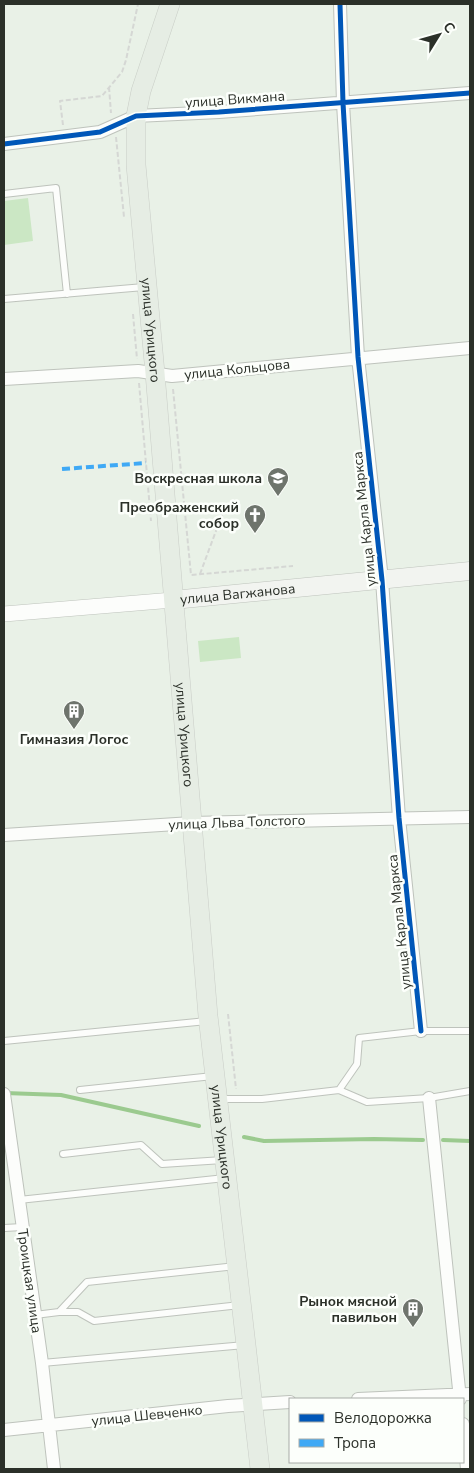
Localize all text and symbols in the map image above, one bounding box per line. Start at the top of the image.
north arrow [414,10,464,60]
text: С [439,18,460,37]
street label: улица Викмана [184,87,286,112]
street label: улица Урицкого [136,277,165,383]
street label: улица Кольцова [183,354,291,385]
street label: улица Карла Маркса [348,450,381,587]
school or university icon: Воскресная школа [266,466,290,497]
place label: Воскресная школа [134,469,262,488]
place label: Преображенский собор [120,498,239,533]
church icon: Преображенский собор [243,503,267,534]
street label: улица Вагжанова [179,579,296,609]
street label: улица Урицкого [171,682,198,788]
building icon: Гимназия Логос [62,699,86,730]
place label: Гимназия Логос [20,730,129,749]
street label: улица Льва Толстого [168,811,306,834]
street label: улица Карла Маркса [383,853,416,990]
street label: улица Урицкого [206,1084,237,1190]
street label: Троицкая улица [13,1228,46,1334]
place label: Рынок мясной павильон [299,1292,397,1327]
building icon: Рынок мясной павильон [401,1297,425,1328]
legend [289,1398,464,1463]
street label: улица Шевченко [91,1400,204,1431]
text: Велодорожка [334,1408,432,1428]
text: Тропа [334,1433,376,1453]

